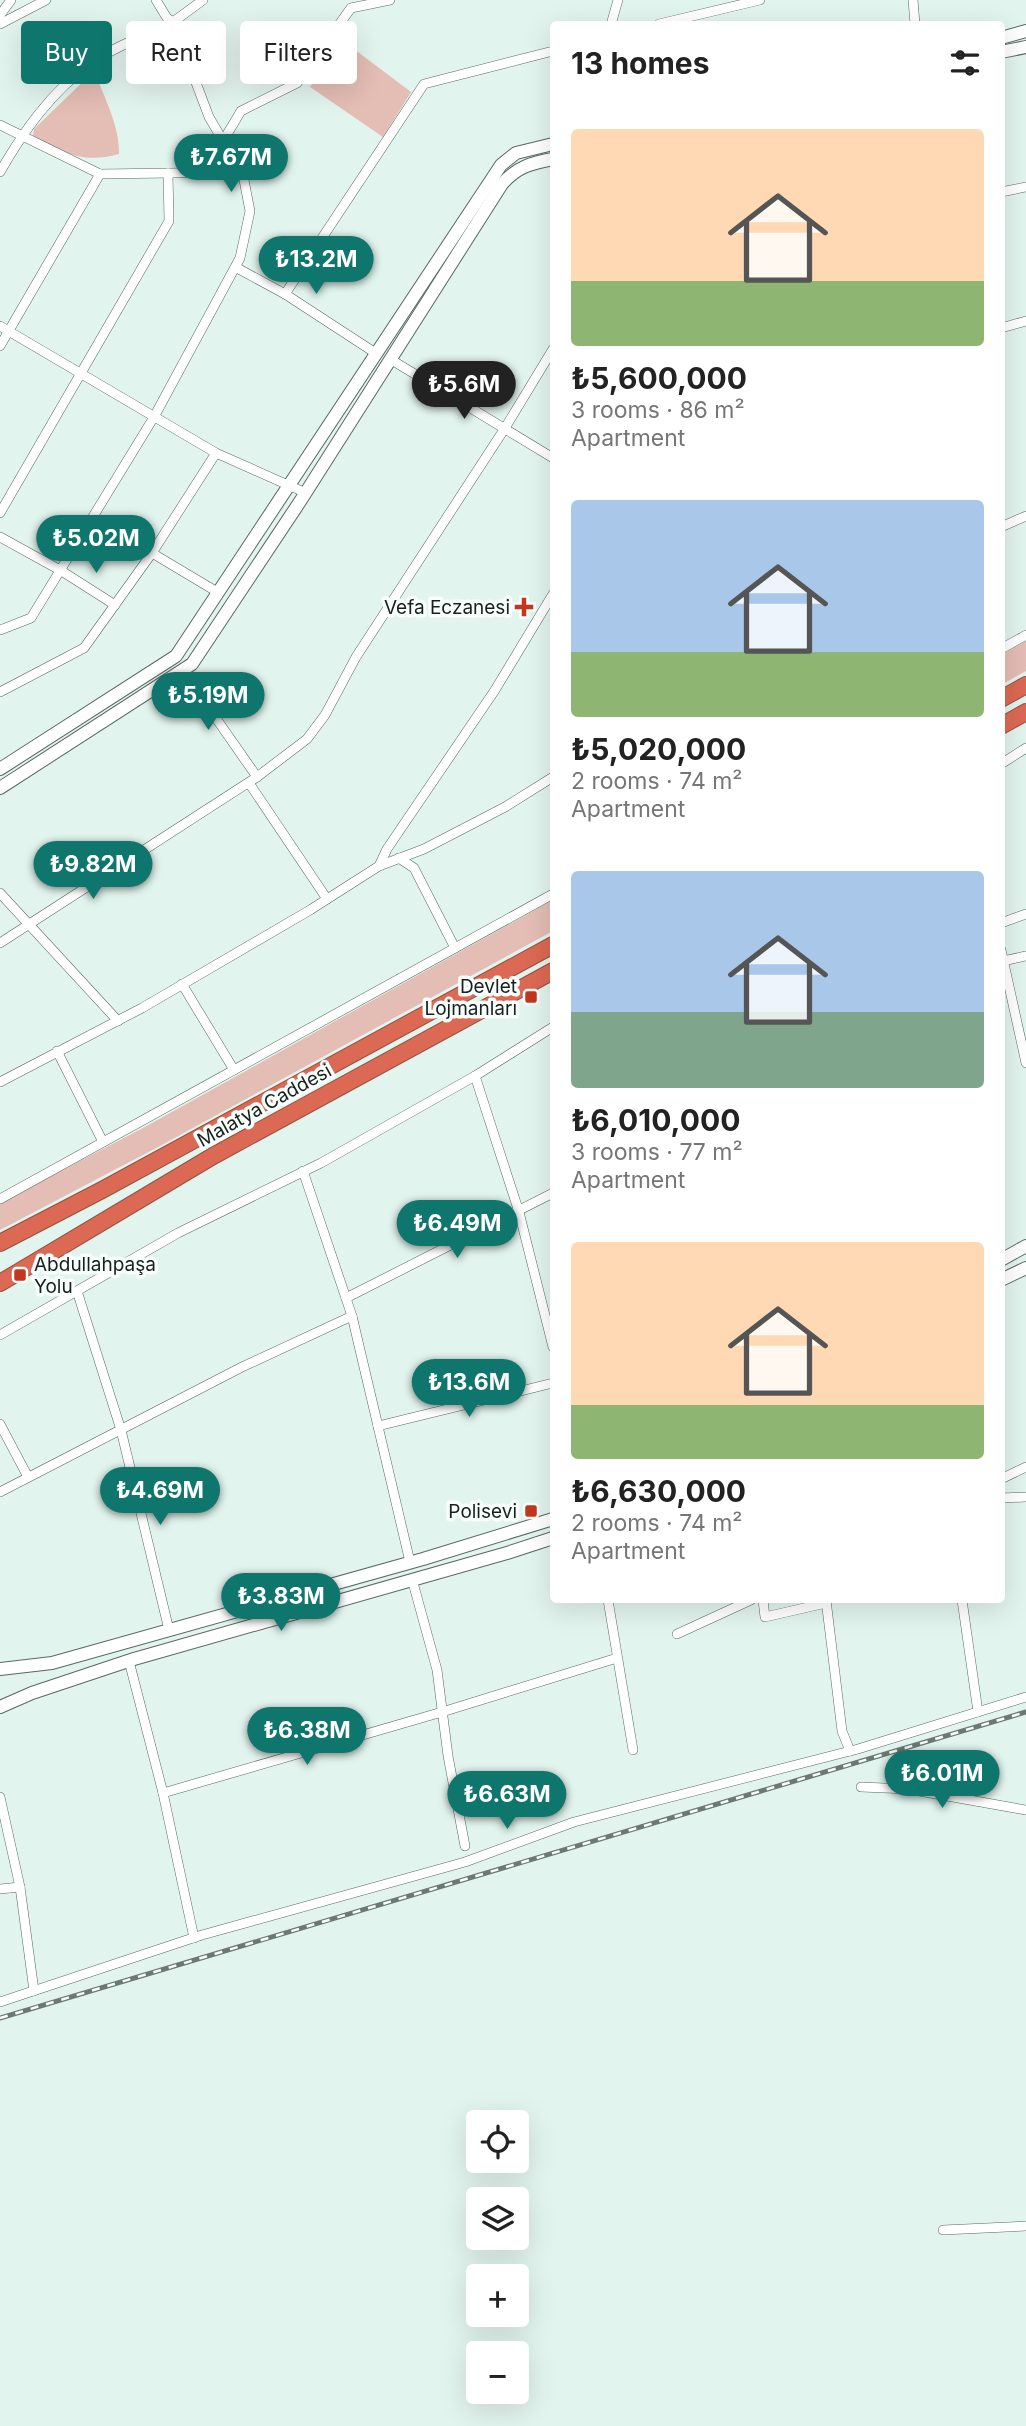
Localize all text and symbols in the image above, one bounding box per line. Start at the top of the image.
chip: Buy [21,21,112,84]
chip: Rent [126,21,226,84]
chip: Filters [240,21,357,84]
icon: filters [946,44,984,82]
text: 13 homes [571,45,710,81]
pin: ₺7.67M [174,134,288,194]
text: ₺7.67M [190,143,272,171]
icon: home [715,175,841,301]
pin: ₺13.2M [259,236,373,296]
text: ₺13.2M [275,245,357,273]
text: ₺5,600,000 [571,360,747,396]
pin: ₺5.6M [415,362,513,421]
text: ₺5.6M [428,370,500,398]
text: 3 rooms · 86 m² [571,396,745,424]
text: Apartment [571,424,685,452]
pin: ₺5.02M [39,516,153,575]
text: ₺5.02M [52,524,140,552]
icon: home [715,546,841,672]
place label: Vefa Eczanesi [384,596,510,619]
marker: Vefa Eczanesi [516,599,532,615]
pin: ₺5.19M [151,672,265,732]
text: ₺5.19M [168,681,248,709]
text: ₺5,020,000 [571,731,746,767]
text: 2 rooms · 74 m² [571,767,743,795]
text: Apartment [571,795,685,823]
pin: ₺9.82M [36,842,150,901]
text: ₺9.82M [49,850,137,878]
icon: home [715,917,841,1043]
place label: Devlet Lojmanları [424,975,517,1020]
marker: Devlet Lojmanları [523,989,539,1005]
street label: Malatya Caddesi [193,1059,335,1152]
text: ₺6,010,000 [571,1102,740,1138]
text: 3 rooms · 77 m² [571,1138,743,1166]
text: Apartment [571,1166,685,1194]
pin: ₺6.49M [400,1200,514,1260]
text: ₺6.49M [413,1209,501,1237]
place label: Abdullahpaşa Yolu [34,1253,156,1298]
marker: Abdullahpaşa Yolu [12,1267,28,1283]
icon: home [715,1288,841,1414]
pin: ₺13.6M [412,1360,526,1419]
text: ₺13.6M [428,1368,510,1396]
pin: ₺4.69M [103,1468,217,1527]
text: ₺6,630,000 [571,1473,746,1509]
text: ₺4.69M [116,1476,204,1504]
place label: Polisevi [448,1500,517,1523]
marker: Polisevi [523,1503,539,1519]
text: 2 rooms · 74 m² [571,1509,743,1537]
text: Apartment [571,1537,685,1565]
pin: ₺3.83M [224,1574,338,1633]
text: ₺3.83M [237,1582,325,1610]
pin: ₺6.38M [250,1708,364,1767]
text: ₺6.38M [263,1716,351,1744]
pin: ₺6.01M [885,1750,999,1810]
text: ₺6.01M [901,1759,983,1787]
pin: ₺6.63M [450,1772,564,1831]
text: ₺6.63M [463,1780,551,1808]
map controls [466,2110,529,2404]
button: locate [466,2110,529,2173]
button: layers [466,2187,529,2250]
button: + [466,2264,529,2327]
button: − [466,2341,529,2404]

